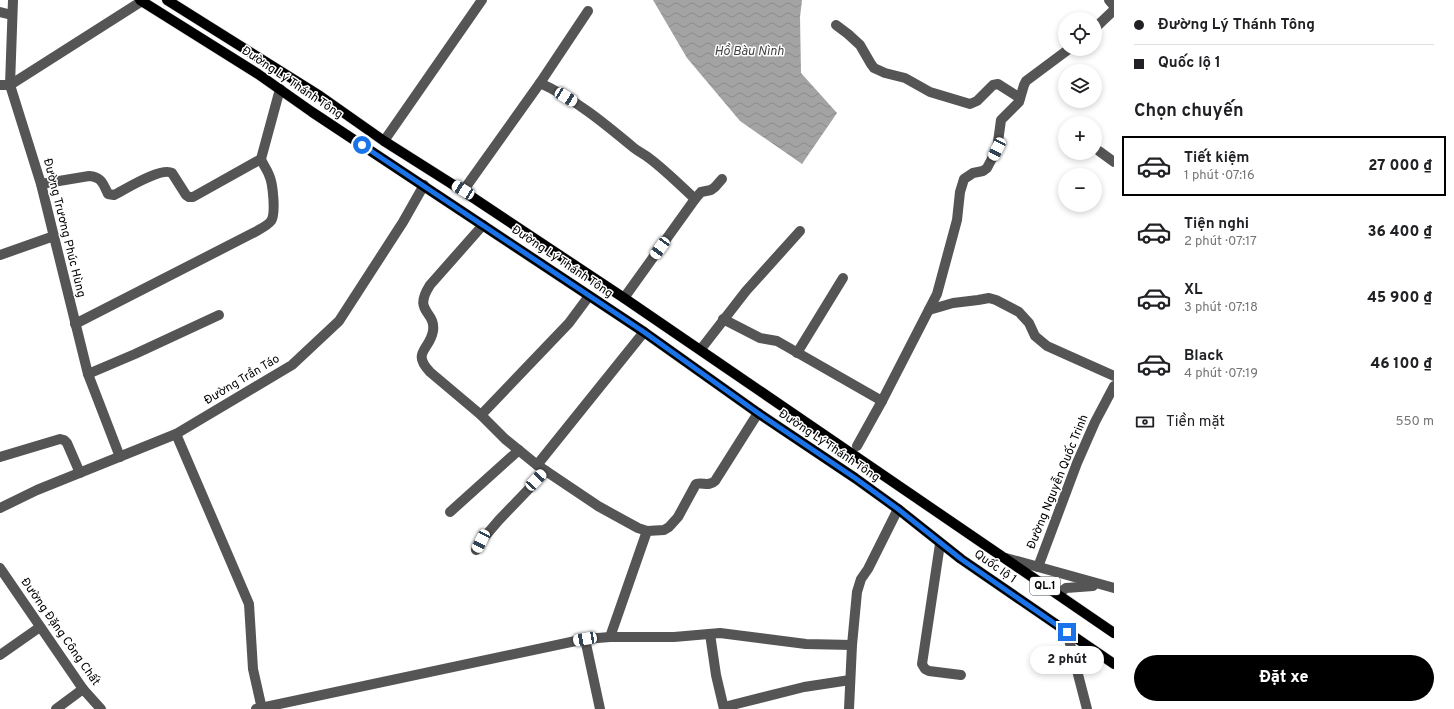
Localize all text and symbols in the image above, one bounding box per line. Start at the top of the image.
map controls [1058,12,1102,212]
button: locate [1058,12,1102,56]
text: Đường Lý Thánh Tông [1158,16,1315,35]
street label: Đường Lý Thánh Tông [238,43,346,123]
water label: Hồ Bàu Nình [714,43,784,60]
text: Quốc lộ 1 [1158,54,1221,73]
button: layers [1058,64,1102,108]
car [553,86,579,108]
text: Chọn chuyến [1134,100,1244,123]
button: + [1058,116,1102,160]
route start [353,136,371,154]
car [986,136,1008,162]
icon: car [1136,148,1172,184]
text: Tiết kiệm [1184,149,1249,168]
street label: Đường Trương Phúc Hùng [39,157,89,299]
text: 27 000 ₫ [1368,157,1432,176]
button: − [1058,168,1102,212]
text: 1 phút · 07:16 [1184,168,1255,184]
car [450,179,476,201]
icon: car [1136,214,1172,250]
text: Tiện nghi [1184,215,1249,234]
street label: Đường Lý Thánh Tông [508,222,616,302]
text: 36 400 ₫ [1368,223,1432,242]
text: 2 phút · 07:17 [1184,234,1257,250]
car [648,235,672,261]
icon: car [1136,280,1172,316]
text: XL [1184,281,1202,300]
text: 45 900 ₫ [1367,289,1432,308]
text: 3 phút · 07:18 [1184,300,1258,316]
icon: car [1136,346,1172,382]
text: Black [1184,347,1224,366]
street label: Đường Trần Táo [201,351,283,409]
text: 46 100 ₫ [1370,355,1432,374]
text: 4 phút · 07:19 [1184,366,1258,382]
street label: Đường Lý Thánh Tông [775,406,883,486]
icon: cash [1134,411,1156,433]
street label: Đường Nguyễn Quốc Trinh [1024,412,1092,552]
text: Tiền mặt [1166,413,1225,432]
text: 550 m [1395,414,1434,430]
car [523,467,549,493]
car [470,528,492,554]
street label: Quốc lộ 1 [971,547,1019,587]
street label: Đường Đặng Công Chất [17,575,103,689]
road number: QL.1 [1030,577,1060,595]
route end [1058,623,1076,641]
car [572,631,598,647]
callout: 2 phút [1030,646,1104,674]
text: 2 phút [1047,652,1087,668]
button: Đặt xe [1134,655,1434,701]

